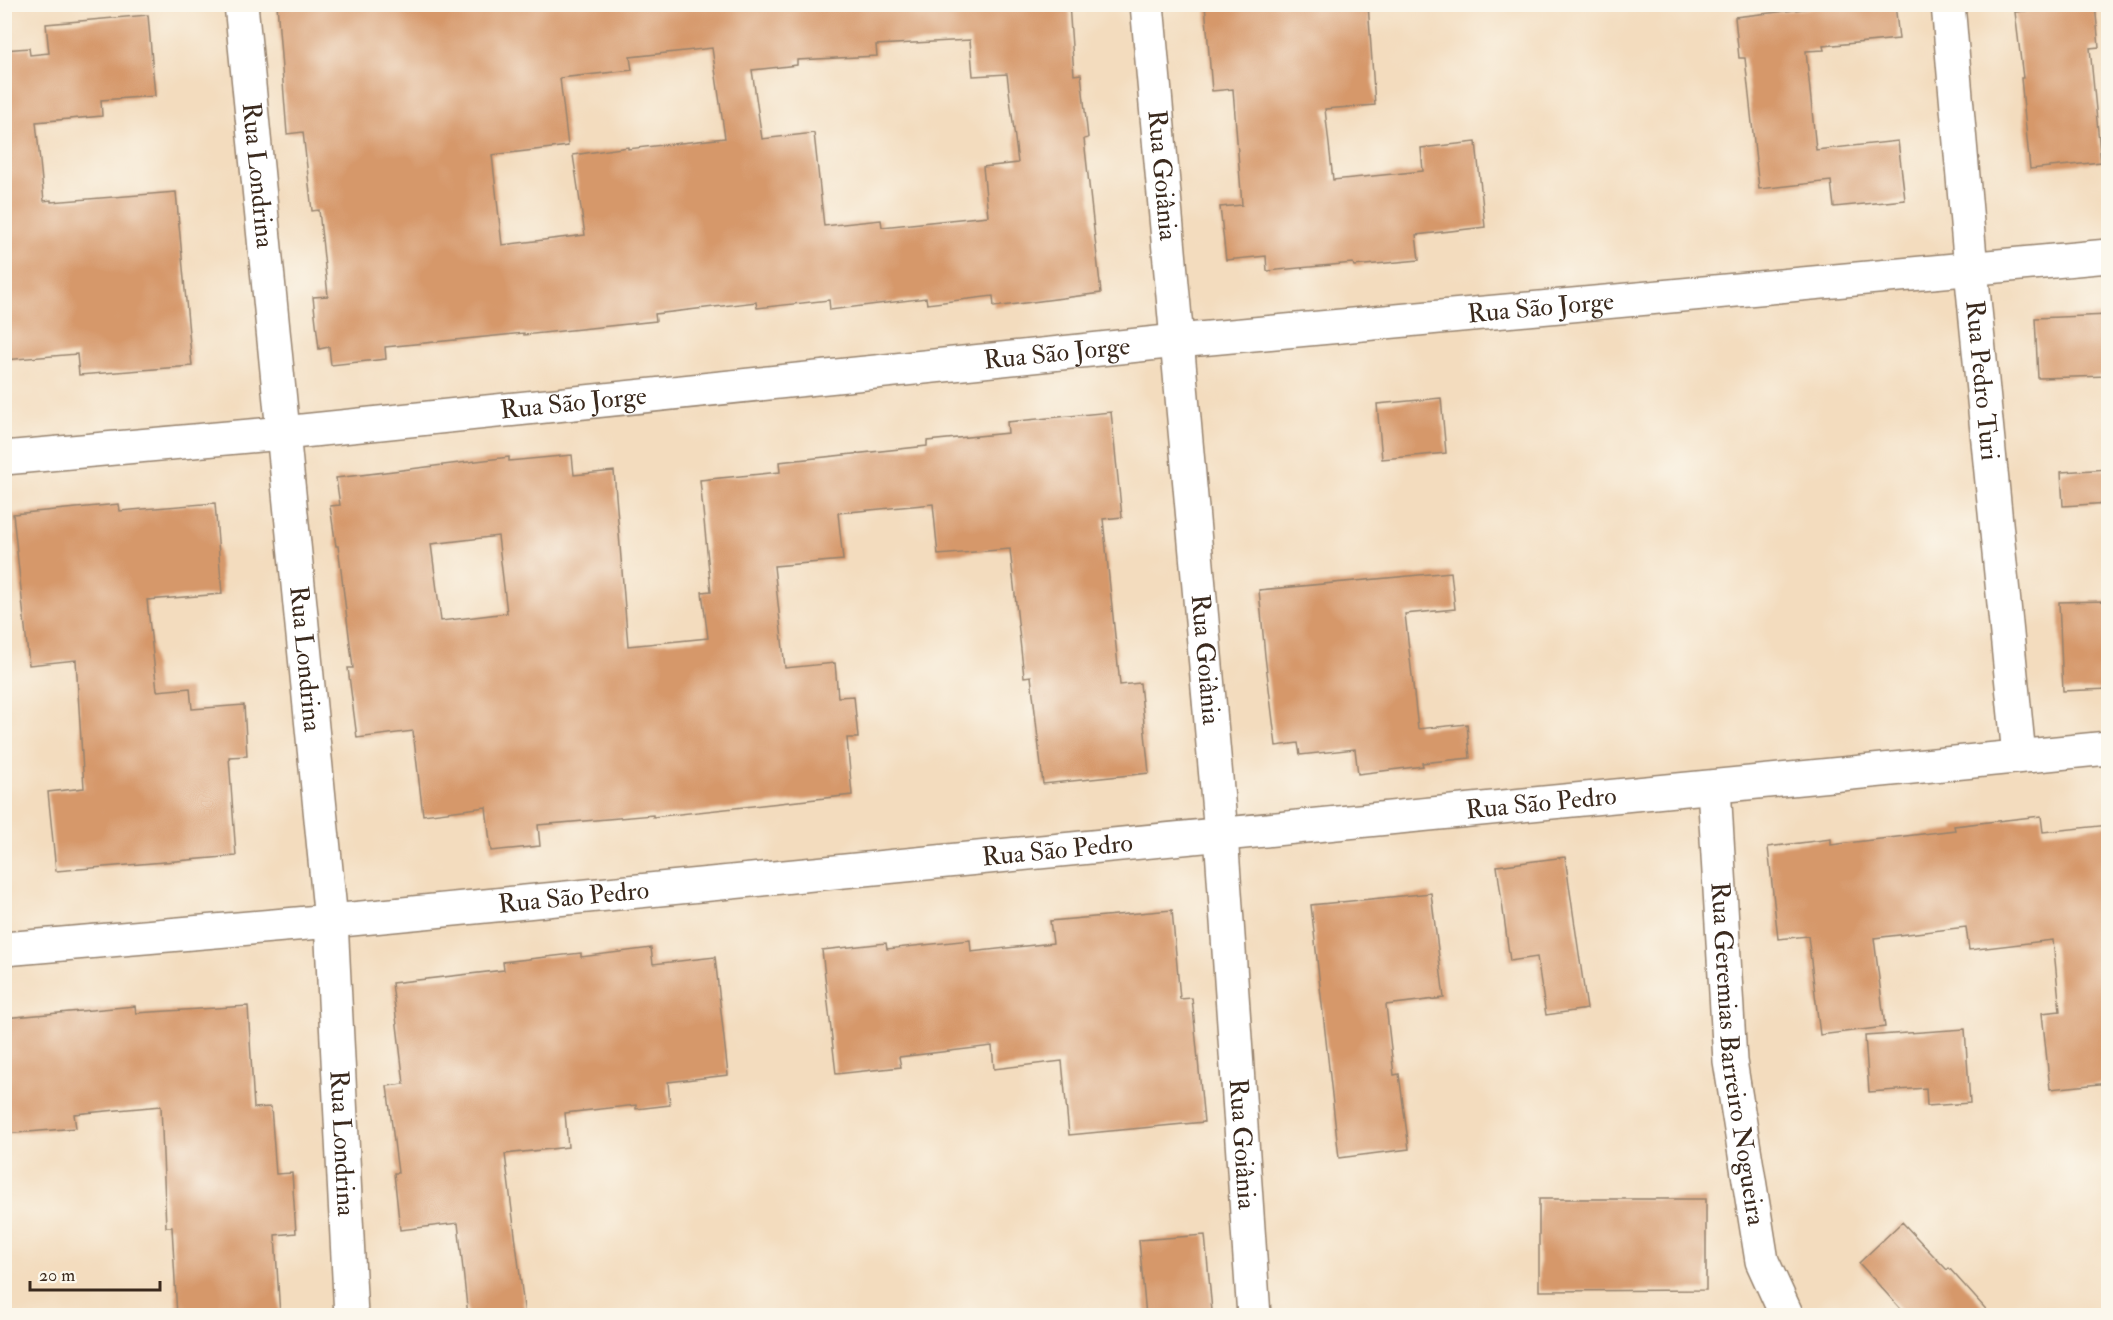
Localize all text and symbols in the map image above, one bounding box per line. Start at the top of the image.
street label: Rua Londrina [235,101,281,250]
street label: Rua Goiânia [1141,109,1184,242]
street label: Rua São Jorge [1466,285,1615,330]
street label: Rua Pedro Turi [1958,299,2006,462]
street label: Rua São Jorge [982,330,1132,377]
street label: Rua São Jorge [499,380,648,427]
street label: Rua Londrina [282,584,328,734]
street label: Rua Goiânia [1184,593,1227,726]
street label: Rua São Pedro [1464,780,1618,826]
street label: Rua São Pedro [980,827,1134,874]
street label: Rua São Pedro [497,874,651,921]
street label: Rua Geremias Barreiro Nogueira [1704,881,1772,1228]
street label: Rua Londrina [323,1069,362,1217]
street label: Rua Goiânia [1222,1078,1263,1211]
scale bar [30,1254,160,1292]
text: 20 m [39,1264,75,1287]

